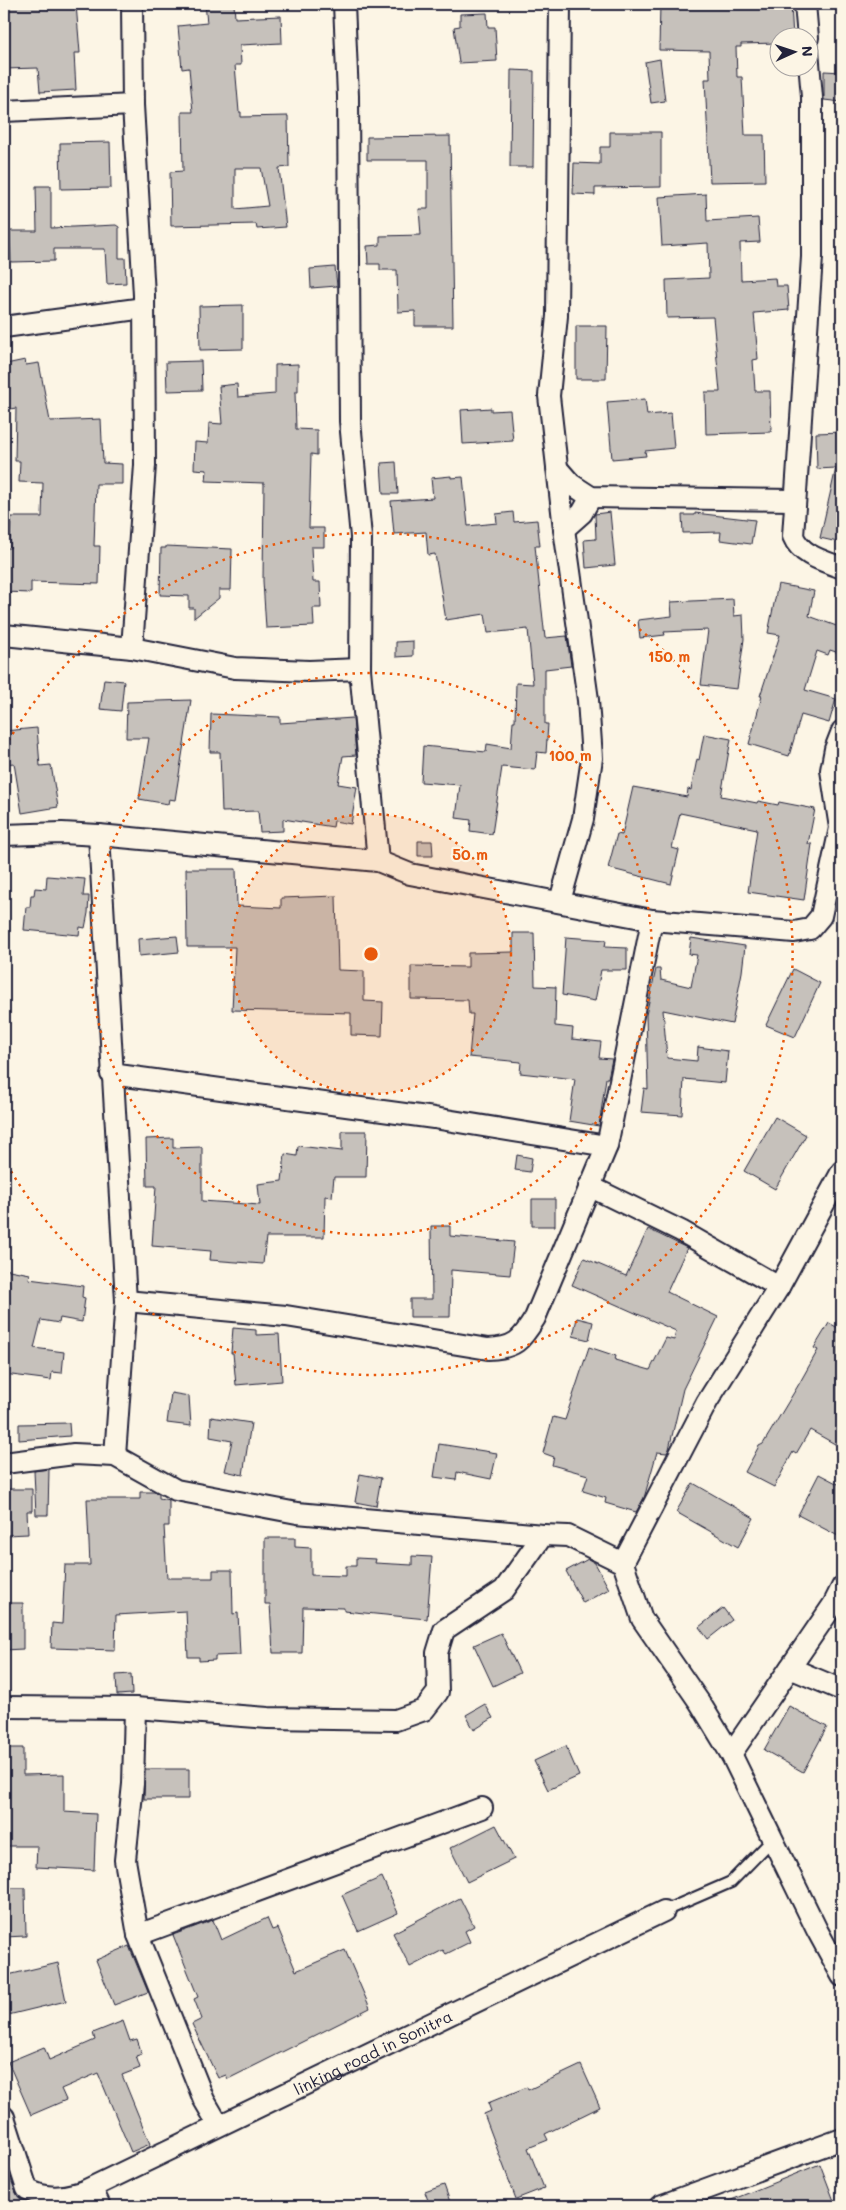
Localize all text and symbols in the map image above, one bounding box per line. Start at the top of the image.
north arrow [768,28,818,78]
text: N [798,45,817,57]
text: 150 m [648,646,690,666]
text: 100 m [548,745,592,765]
text: 50 m [452,844,488,864]
centre of rings [362,945,380,963]
street label: linking road in Sonitra [290,2004,455,2099]

